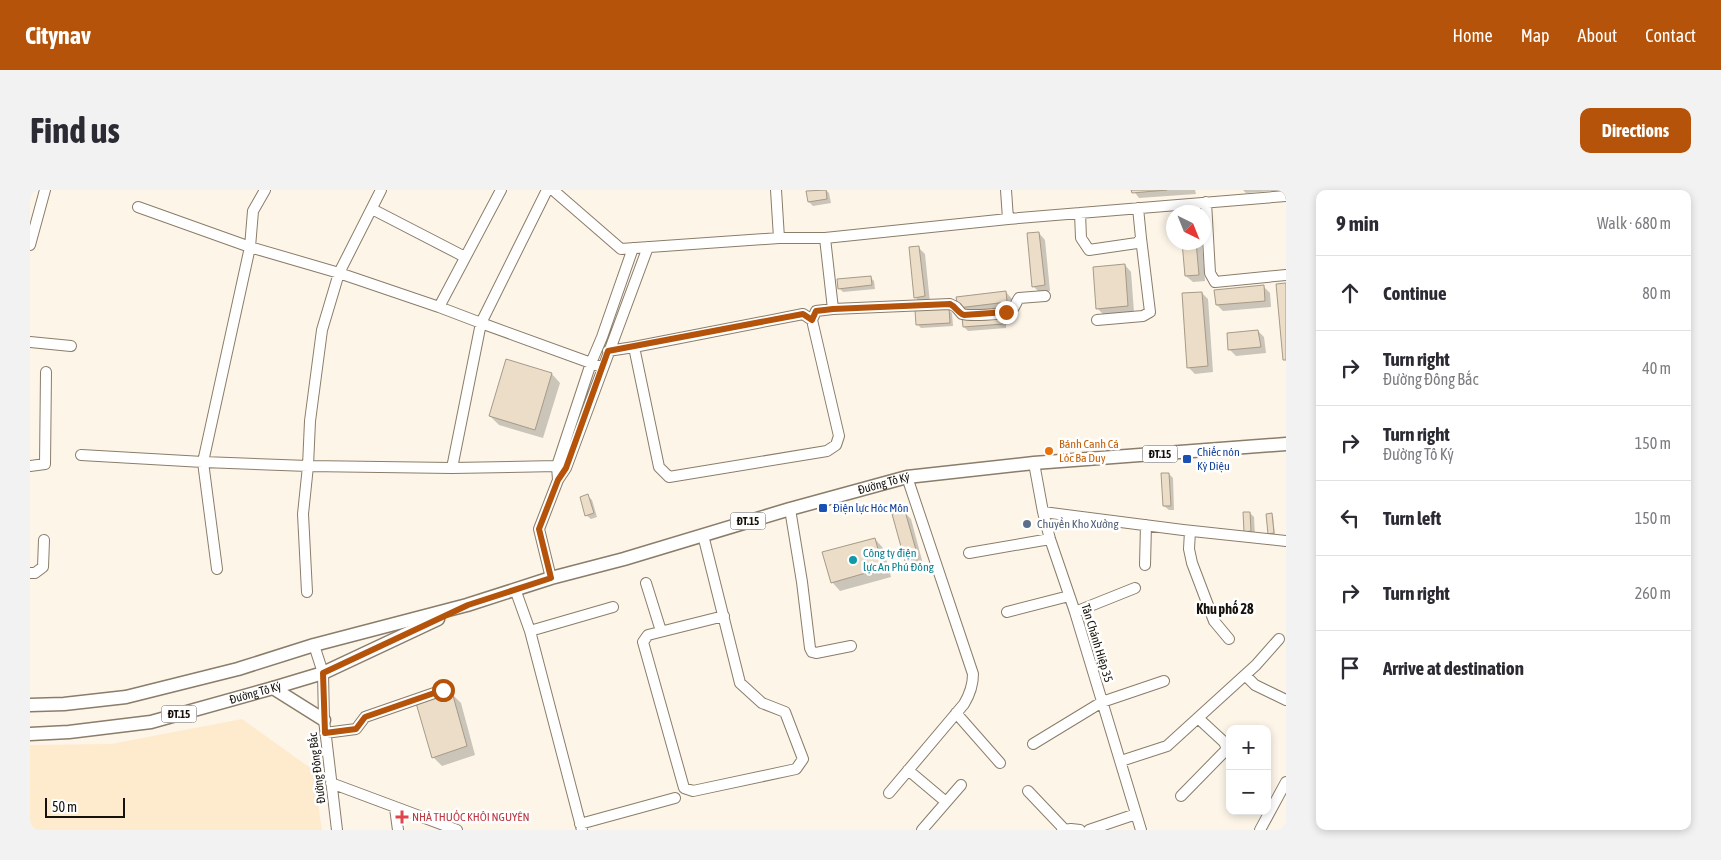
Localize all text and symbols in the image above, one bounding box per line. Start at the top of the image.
text: Citynav [25,22,91,49]
text: Home [1453,25,1493,46]
text: Map [1521,25,1550,46]
text: About [1578,25,1617,46]
text: Contact [1645,25,1696,46]
button: Directions [1580,108,1691,153]
text: Find us [30,110,120,150]
north arrow [1166,205,1211,250]
text: 9 min [1336,211,1379,235]
text: Walk · 680 m [1597,214,1671,232]
icon: ahead [1336,279,1364,307]
text: Continue [1383,282,1447,304]
text: 80 m [1642,284,1671,302]
route end [995,301,1018,324]
text: Turn right [1383,348,1450,370]
icon: right [1336,354,1364,382]
text: 40 m [1642,359,1671,377]
text: Đường Đông Bắc [1383,370,1478,388]
text: Turn right [1383,423,1450,445]
icon: right [1336,429,1364,457]
text: 150 m [1635,434,1671,452]
place label: Bánh Canh Cá Lóc Ba Duy [1059,437,1119,465]
marker: Bánh Canh Cá Lóc Ba Duy [1043,445,1055,457]
road number: ĐT.15 [1142,445,1178,462]
place label: Chiếc nón Kỳ Diệu [1197,445,1240,473]
text: Đường Tô Ký [1383,445,1454,463]
marker: Chiếc nón Kỳ Diệu [1181,453,1193,465]
street label: Đường Tô Ký [856,470,910,497]
place label: Điện lực Hóc Môn [833,501,909,515]
marker: Điện lực Hóc Môn [817,502,829,514]
icon: left [1336,504,1364,532]
text: Turn left [1383,507,1441,529]
text: 150 m [1635,509,1671,527]
road number: ĐT.15 [730,512,766,530]
place label: Chuyển Kho Xưởng [1037,517,1119,531]
marker: Chuyển Kho Xưởng [1021,518,1033,530]
place label: Công ty điện lực An Phú Đông [863,546,935,574]
marker: Công ty điện lực An Phú Đông [847,554,859,566]
icon: right [1336,579,1364,607]
text: Turn right [1383,582,1450,604]
text: 260 m [1635,584,1671,602]
district label: Khu phố 28 [1196,600,1254,617]
street label: Tân Chánh Hiệp 35 [1078,602,1116,684]
icon: arrive [1336,654,1364,682]
text: Arrive at destination [1383,657,1524,679]
street label: Đường Tô Ký [228,679,283,707]
route start [432,679,455,702]
road number: ĐT.15 [162,706,196,722]
map controls [1226,725,1271,815]
button: + [1226,725,1271,770]
street label: Đường Đông Bắc [306,731,328,804]
button: − [1226,770,1271,815]
scale bar [45,795,125,818]
text: 50 m [52,799,77,815]
place label: NHÀ THUỐC KHÔI NGUYÊN [412,810,530,824]
marker: NHÀ THUỐC KHÔI NGUYÊN [396,811,408,823]

